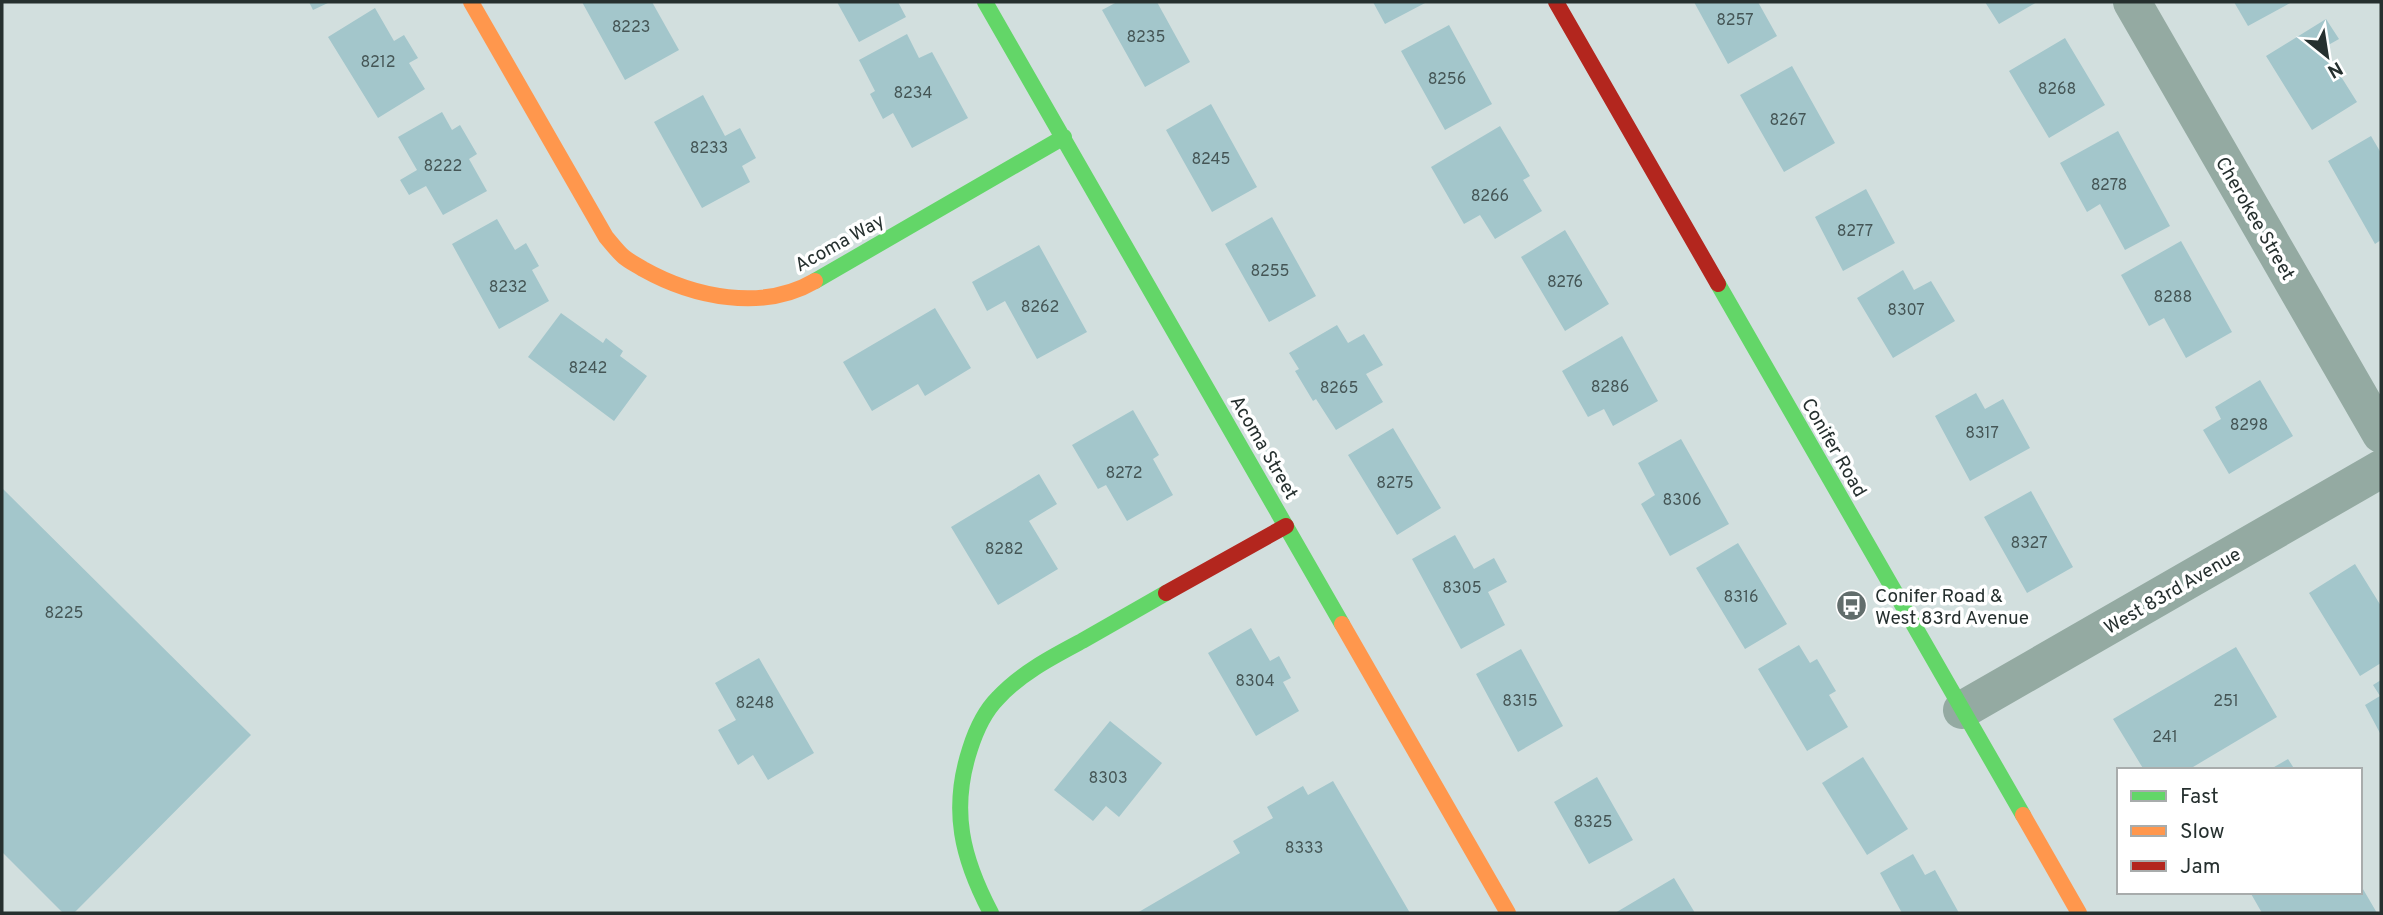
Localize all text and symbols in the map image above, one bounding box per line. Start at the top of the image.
house number: 8257 [1716,11,1754,31]
house number: 8223 [612,18,650,38]
north arrow [2292,21,2362,91]
house number: 8235 [1127,28,1165,48]
house number: 8212 [360,53,396,73]
text: N [2323,55,2346,83]
house number: 8256 [1428,70,1466,90]
house number: 8268 [2038,80,2076,100]
house number: 8234 [894,84,932,104]
house number: 8267 [1770,111,1806,131]
house number: 8233 [690,139,728,159]
house number: 8245 [1192,150,1230,170]
street label: Cherokee Street [2209,153,2299,285]
house number: 8222 [424,157,462,177]
house number: 8278 [2091,176,2127,196]
house number: 8266 [1471,187,1509,207]
street label: Acoma Way [791,209,889,278]
house number: 8277 [1837,222,1873,242]
house number: 8255 [1250,262,1290,282]
house number: 8276 [1547,273,1583,293]
house number: 8232 [489,278,527,298]
house number: 8288 [2154,288,2192,308]
house number: 8262 [1021,298,1059,318]
house number: 8307 [1887,301,1925,321]
house number: 8242 [569,359,607,379]
house number: 8286 [1591,378,1629,398]
house number: 8265 [1320,379,1358,399]
street label: Acoma Street [1224,392,1303,504]
street label: Conifer Road [1795,394,1871,502]
house number: 8298 [2230,416,2268,436]
house number: 8317 [1965,424,1999,444]
house number: 8272 [1106,464,1143,484]
house number: 8275 [1376,474,1414,494]
house number: 8306 [1662,491,1702,511]
house number: 8327 [2010,534,2048,554]
house number: 8282 [985,540,1023,560]
street label: West 83rd Avenue [2100,543,2246,641]
house number: 8305 [1442,579,1482,599]
place label: Conifer Road & West 83rd Avenue [1875,585,2029,631]
house number: 8316 [1724,588,1758,608]
bus stop icon: Conifer Road & West 83rd Avenue [1835,589,1869,623]
house number: 8225 [45,604,83,624]
house number: 8304 [1235,672,1275,692]
house number: 8315 [1502,692,1538,712]
house number: 251 [2213,692,2239,712]
house number: 8248 [736,694,774,714]
house number: 241 [2152,728,2178,748]
legend [2117,768,2362,894]
house number: 8303 [1088,769,1128,789]
text: Fast [2180,784,2219,811]
house number: 8325 [1574,813,1612,833]
text: Slow [2180,819,2225,846]
house number: 8333 [1285,839,1323,859]
text: Jam [2180,854,2221,881]

